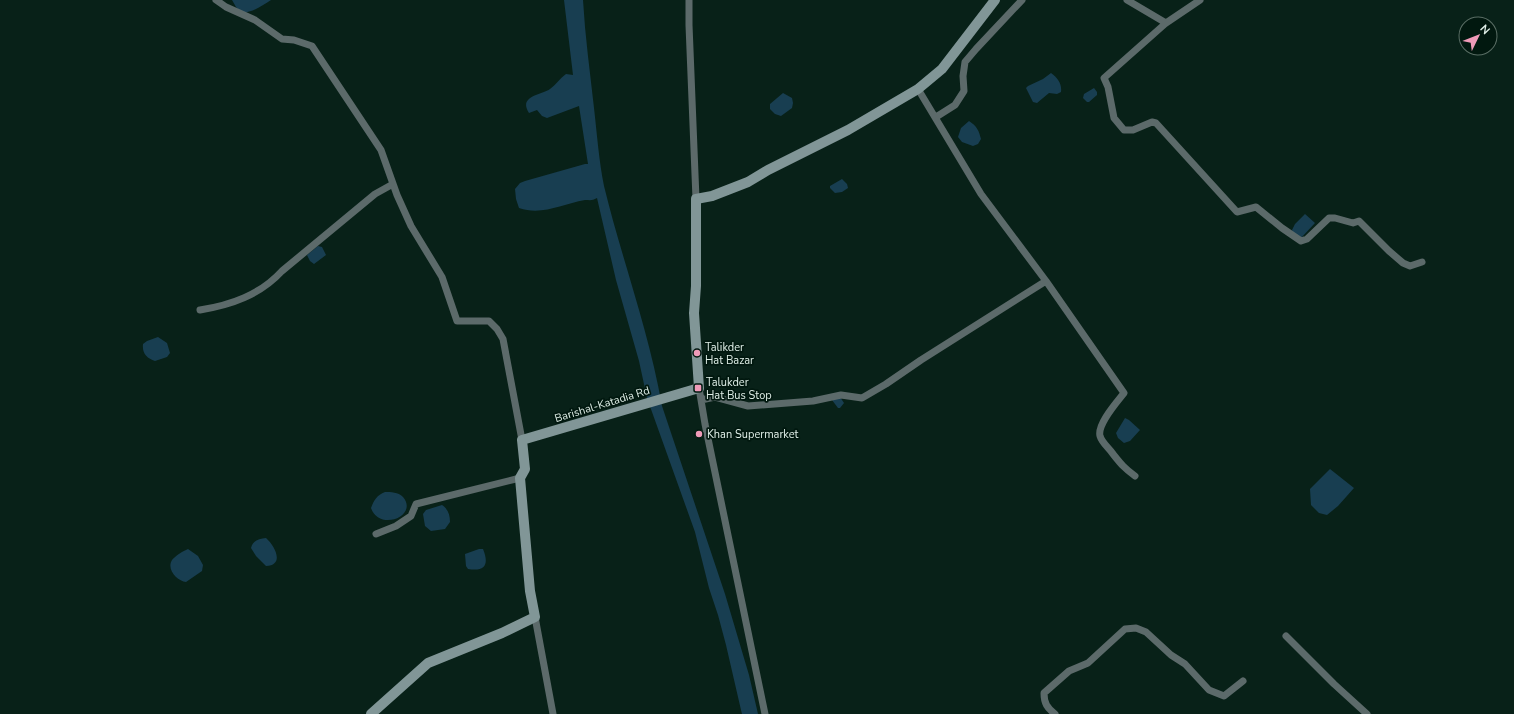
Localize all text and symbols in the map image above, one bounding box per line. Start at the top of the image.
north arrow [1458,16,1498,56]
text: N [1477,21,1493,38]
place label: Talikder Hat Bazar [705,340,754,368]
marker: Talikder Hat Bazar [692,348,702,358]
place label: Talukder Hat Bus Stop [706,375,772,403]
street label: Barishal-Katadia Rd [553,383,651,426]
marker: Talukder Hat Bus Stop [693,383,703,393]
place label: Khan Supermarket [707,427,799,442]
marker: Khan Supermarket [694,429,704,439]

